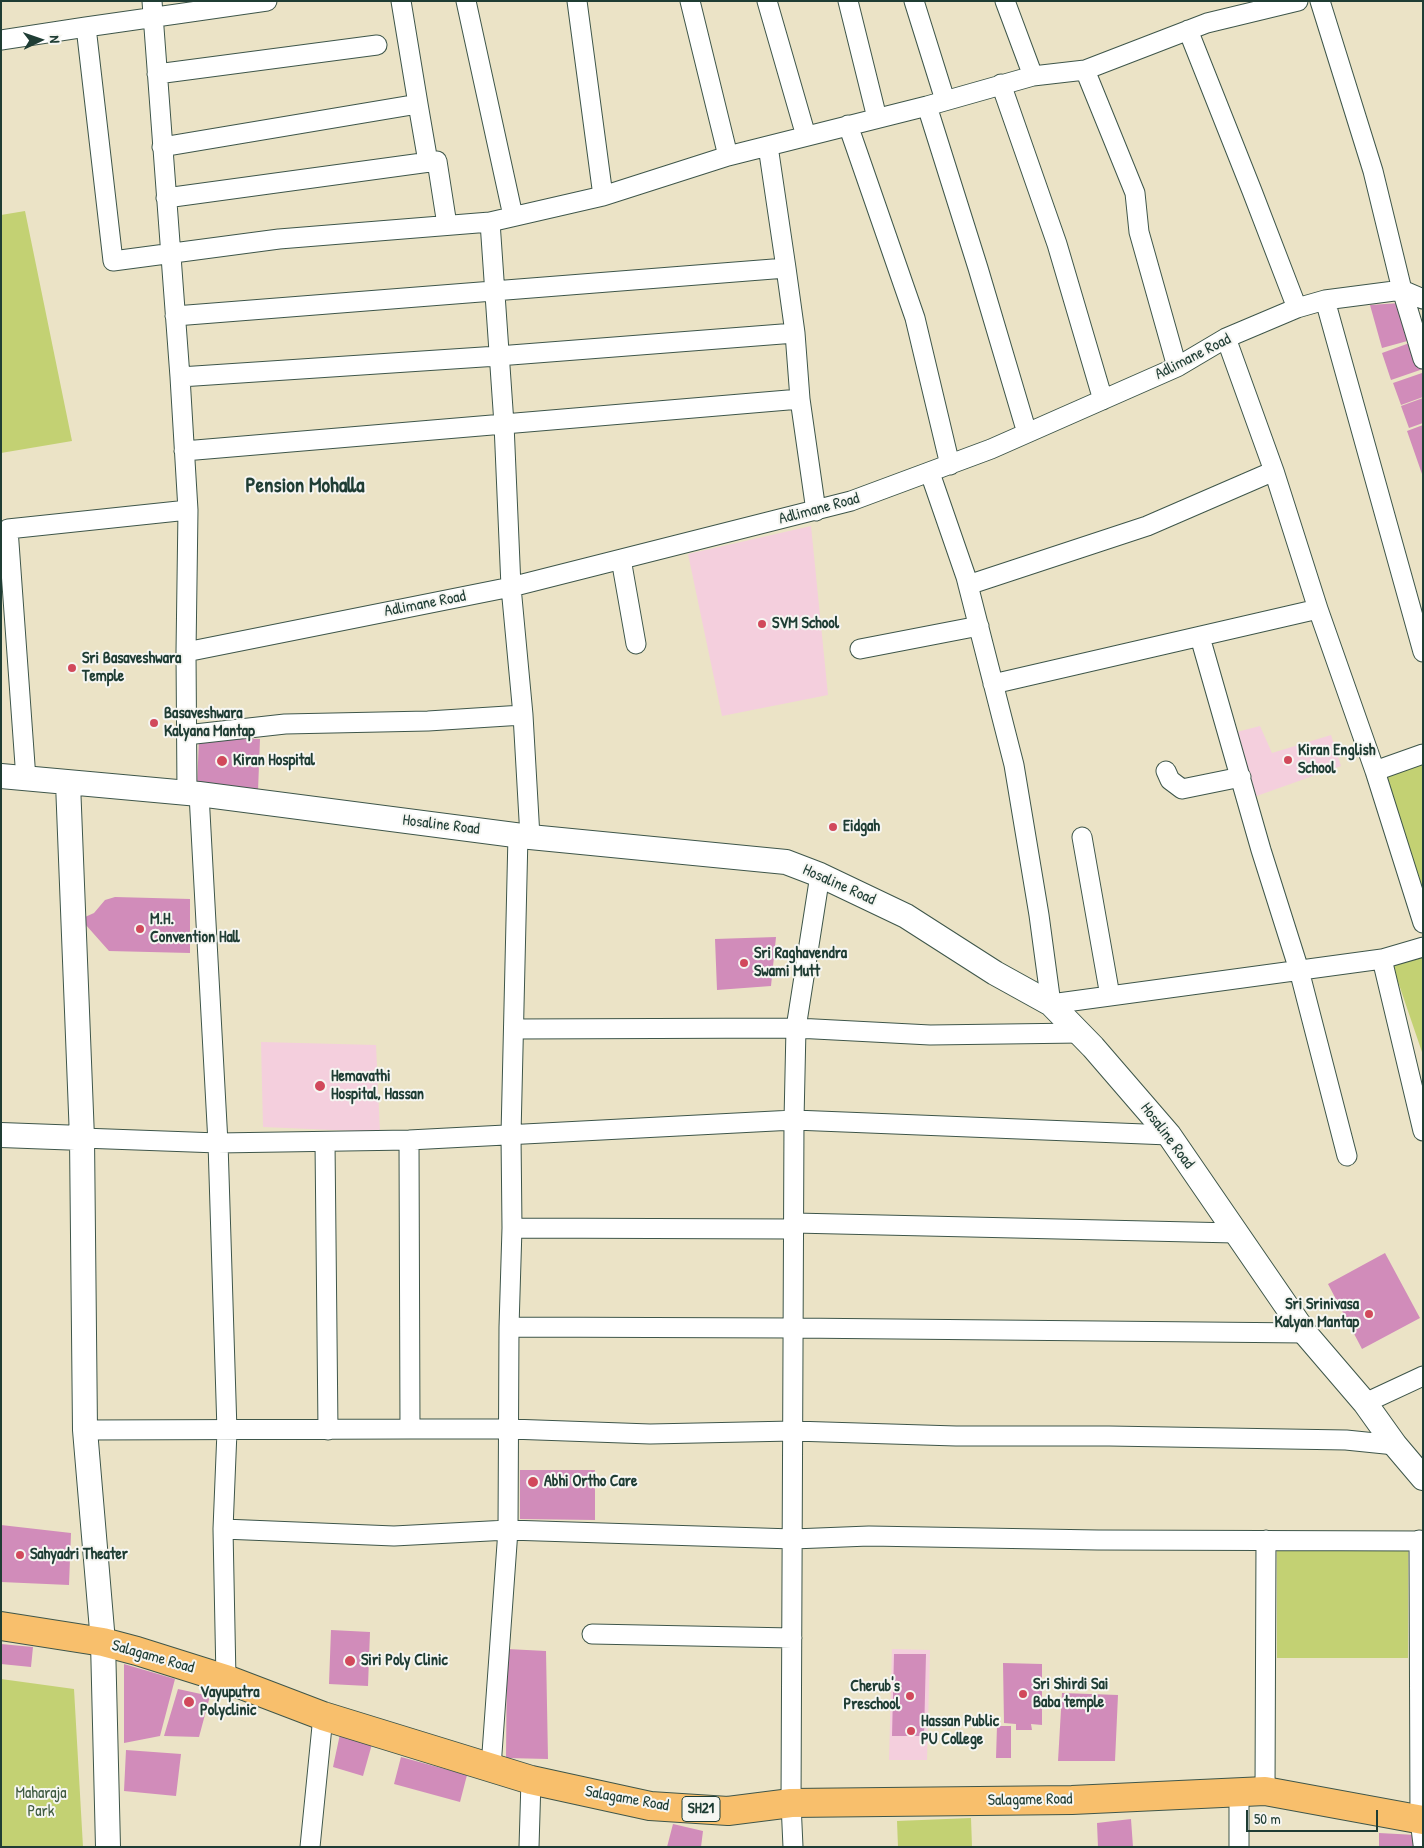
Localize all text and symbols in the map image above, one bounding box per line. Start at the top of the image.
north arrow [15,15,65,65]
text: N [46,35,65,43]
street label: Adlimane Road [1152,330,1234,384]
district label: Pension Mohalla [246,473,364,499]
street label: Adlimane Road [777,489,861,529]
street label: Adlimane Road [383,587,467,621]
place label: SVM School [772,614,839,634]
marker: SVM School [756,618,768,630]
place label: Sri Basaveshwara Temple [82,649,181,687]
marker: Sri Basaveshwara Temple [66,662,78,674]
place label: Basaveshwara Kalyana Mantap [164,704,255,742]
marker: Basaveshwara Kalyana Mantap [148,717,160,729]
place label: Kiran English School [1298,741,1375,779]
place label: Kiran Hospital [233,751,315,771]
marker: Kiran Hospital [215,754,229,768]
marker: Kiran English School [1282,754,1294,766]
street label: Hosaline Road [401,811,481,839]
place label: Eidgah [843,817,880,837]
marker: Eidgah [827,821,839,833]
street label: Hosaline Road [800,860,878,910]
place label: M.H. Convention Hall [150,910,240,948]
marker: M.H. Convention Hall [134,923,146,935]
place label: Sri Raghavendra Swami Mutt [754,944,847,982]
marker: Sri Raghavendra Swami Mutt [738,957,750,969]
place label: Hemavathi Hospital, Hassan [331,1067,424,1105]
marker: Hemavathi Hospital, Hassan [313,1079,327,1093]
street label: Hosaline Road [1136,1099,1198,1173]
place label: Sri Srinivasa Kalyan Mantap [1275,1295,1359,1333]
marker: Sri Srinivasa Kalyan Mantap [1363,1308,1375,1320]
place label: Abhi Ortho Care [544,1472,637,1492]
marker: Abhi Ortho Care [526,1475,540,1489]
place label: Sahyadri Theater [30,1545,128,1565]
marker: Sahyadri Theater [14,1549,26,1561]
street label: Salagame Road [110,1636,196,1678]
place label: Siri Poly Clinic [361,1651,448,1671]
marker: Siri Poly Clinic [343,1654,357,1668]
place label: Sri Shirdi Sai Baba temple [1033,1675,1108,1713]
place label: Cherub's Preschool [844,1677,900,1715]
place label: Vayuputra Polyclinic [200,1683,260,1721]
marker: Sri Shirdi Sai Baba temple [1017,1688,1029,1700]
marker: Cherub's Preschool [904,1690,916,1702]
marker: Vayuputra Polyclinic [182,1695,196,1709]
place label: Hassan Public PU College [921,1712,999,1750]
marker: Hassan Public PU College [905,1725,917,1737]
street label: Salagame Road [584,1782,670,1816]
park label: Maharaja Park [15,1784,67,1822]
street label: Salagame Road [987,1790,1073,1810]
road number: SH21 [682,1796,720,1822]
scale bar [1249,1800,1382,1832]
text: 50 m [1254,1808,1281,1829]

